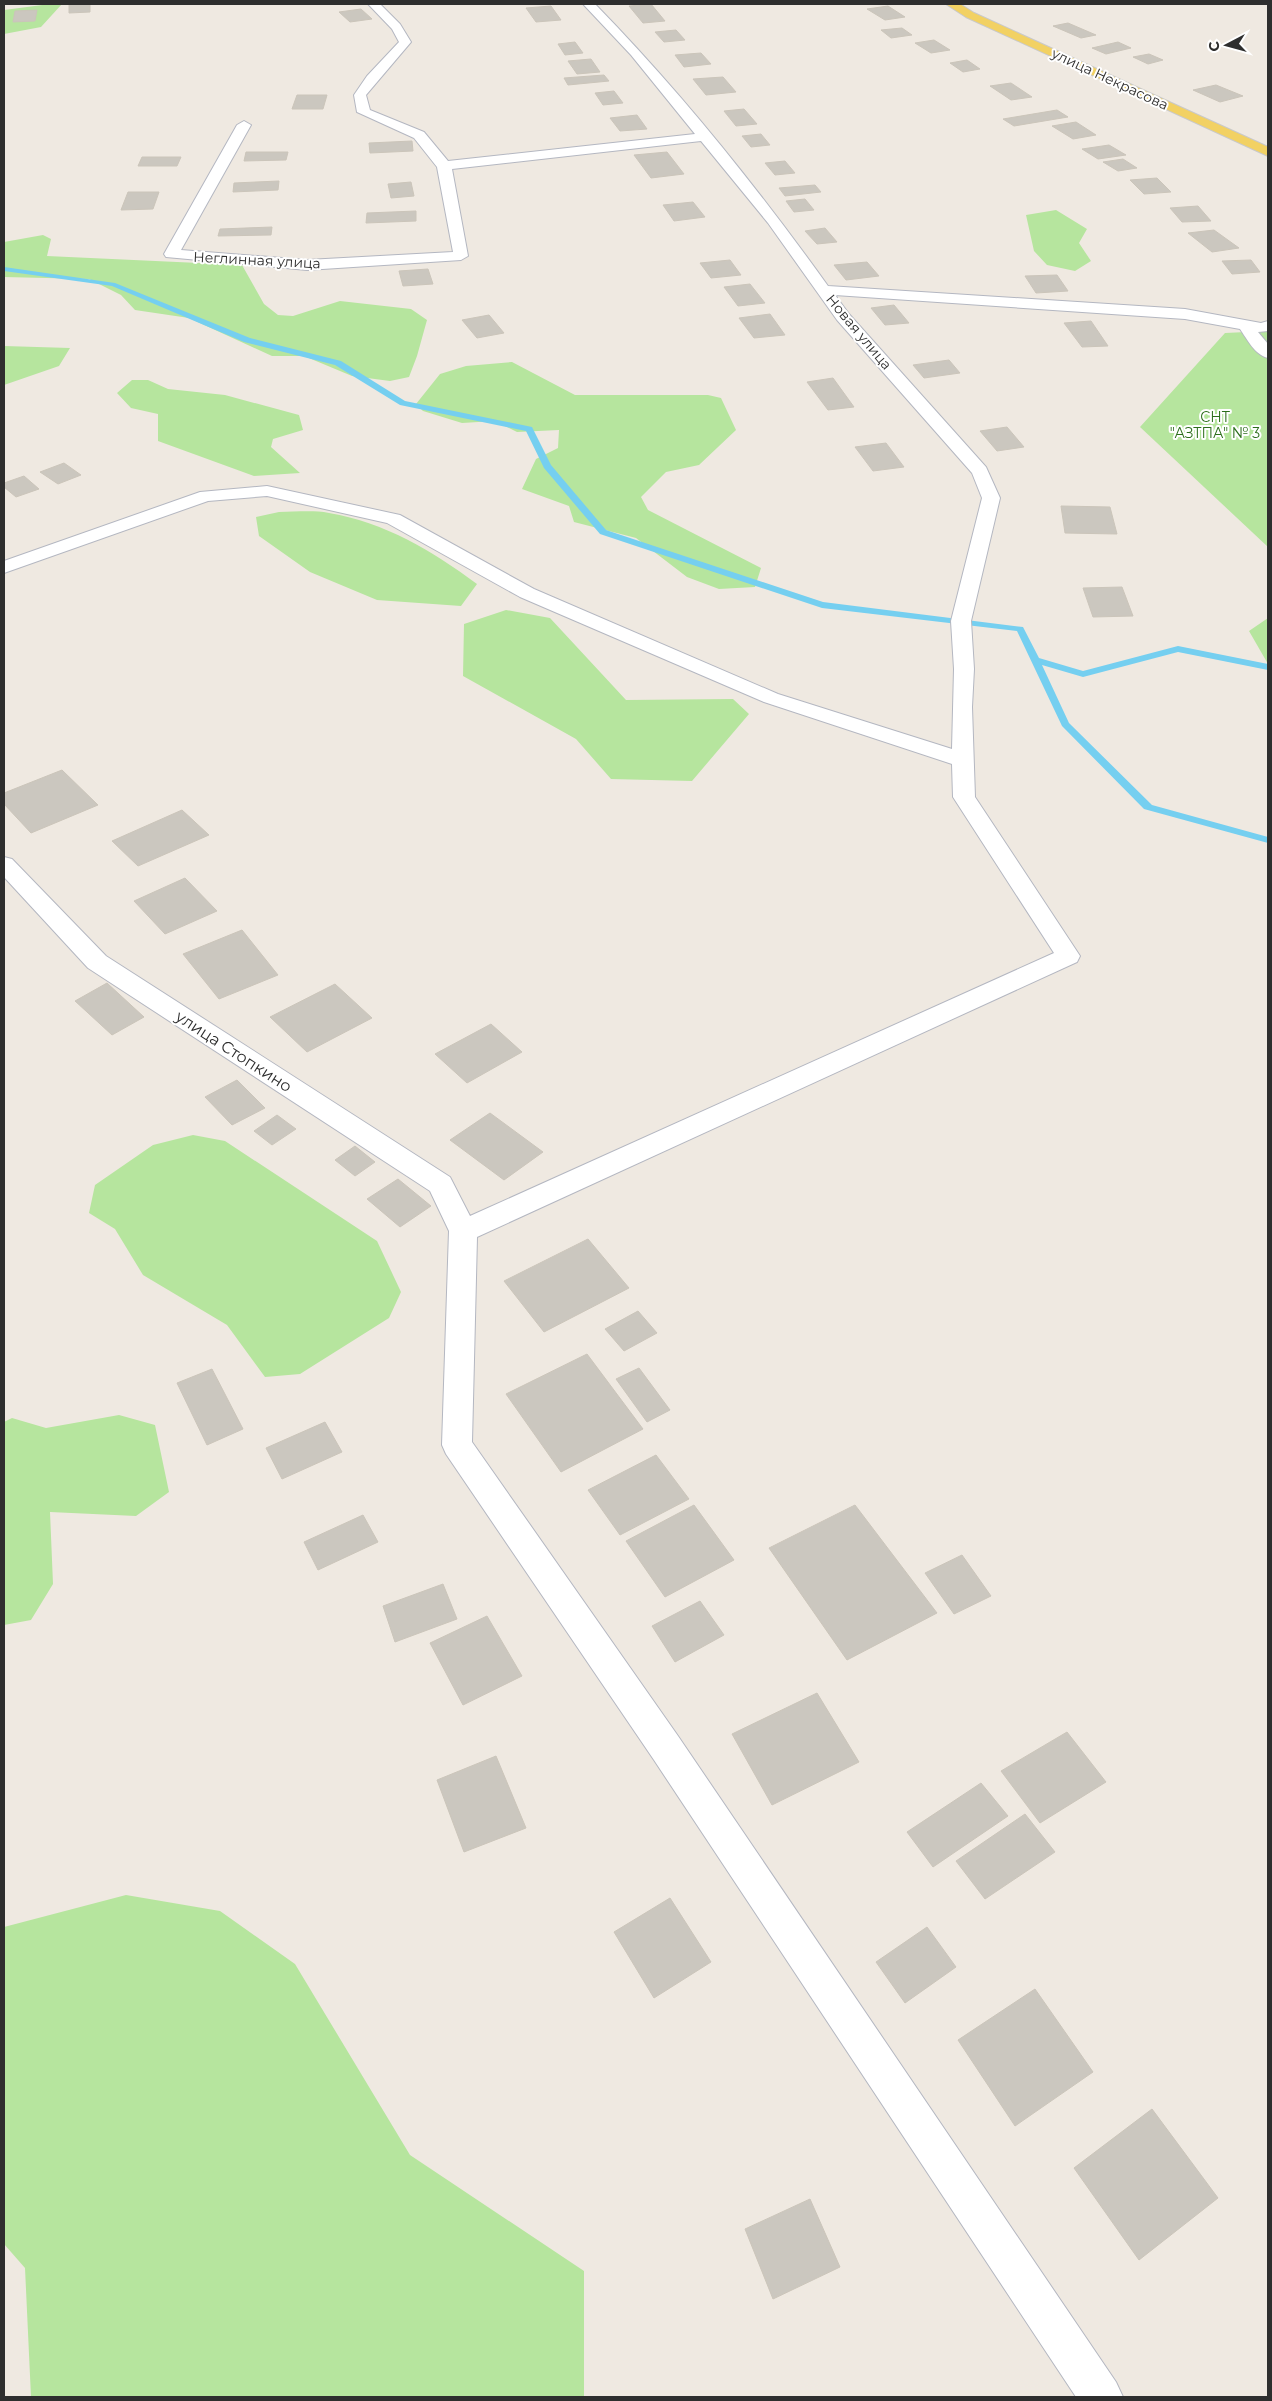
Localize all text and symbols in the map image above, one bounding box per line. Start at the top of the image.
north arrow [1202,20,1252,70]
text: С [1205,40,1224,52]
street label: улица Некрасова [1048,44,1171,114]
street label: Неглинная улица [193,248,321,272]
street label: Новая улица [822,291,896,373]
park label: СНТ "АЗТПА" № 3 [1170,408,1260,442]
street label: улица Стопкино [171,1006,295,1096]

